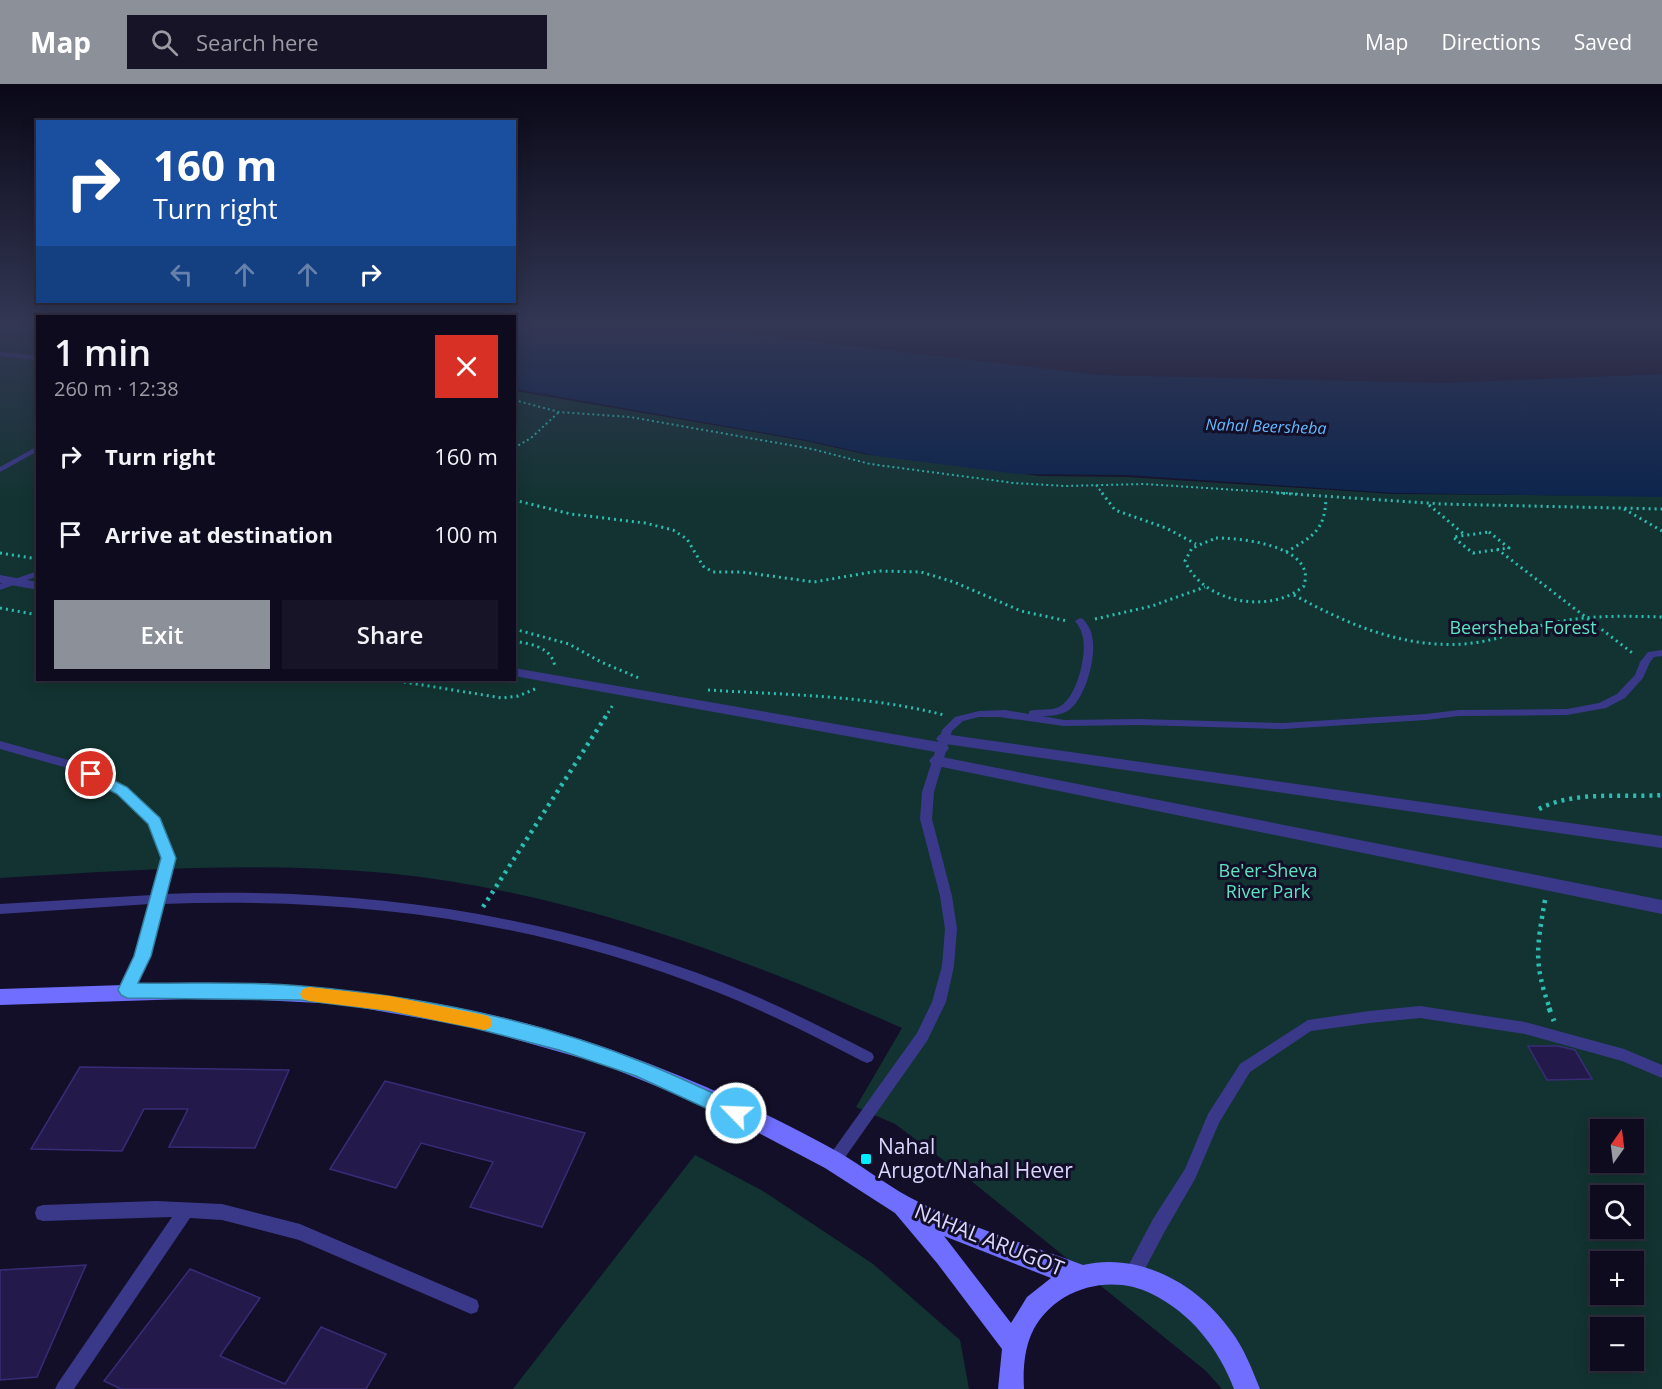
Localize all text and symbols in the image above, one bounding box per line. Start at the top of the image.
search box [127,15,547,69]
text: Map [30,23,91,61]
icon: search [148,26,181,59]
text: Search here [196,27,319,57]
text: Map [1365,28,1408,56]
text: Directions [1441,28,1541,56]
text: Saved [1574,28,1632,56]
text: 160 m [153,136,277,193]
icon: right [54,144,132,222]
text: Turn right [153,190,278,227]
icon: left [165,258,198,291]
icon: ahead [228,258,261,291]
icon: ahead [291,258,324,291]
icon: right [354,258,387,291]
text: 1 min [54,328,151,377]
button: close [435,335,498,398]
text: 260 m · 12:38 [54,375,179,402]
water label: Nahal Beersheba [1205,413,1327,439]
icon: right [54,440,87,473]
text: Turn right [105,441,216,471]
text: 160 m [434,441,498,471]
icon: arrive [54,518,87,551]
text: Arrive at destination [105,519,333,549]
text: 100 m [434,519,498,549]
button: Exit [54,600,270,669]
button: Share [282,600,498,669]
park label: Beersheba Forest [1449,615,1597,639]
pin [65,748,116,799]
icon: arrive [74,757,107,790]
park label: Be'er-Sheva River Park [1219,858,1317,903]
position arrow [704,1081,768,1145]
north arrow [1590,1119,1644,1173]
map controls [1590,1119,1644,1371]
place label: Nahal Arugot/Nahal Hever [878,1132,1073,1184]
marker: Nahal Arugot/Nahal Hever [859,1152,873,1166]
button: search [1590,1185,1644,1239]
street label: NAHAL ARUGOT [910,1196,1069,1282]
button: + [1590,1251,1644,1305]
button: − [1590,1317,1644,1371]

